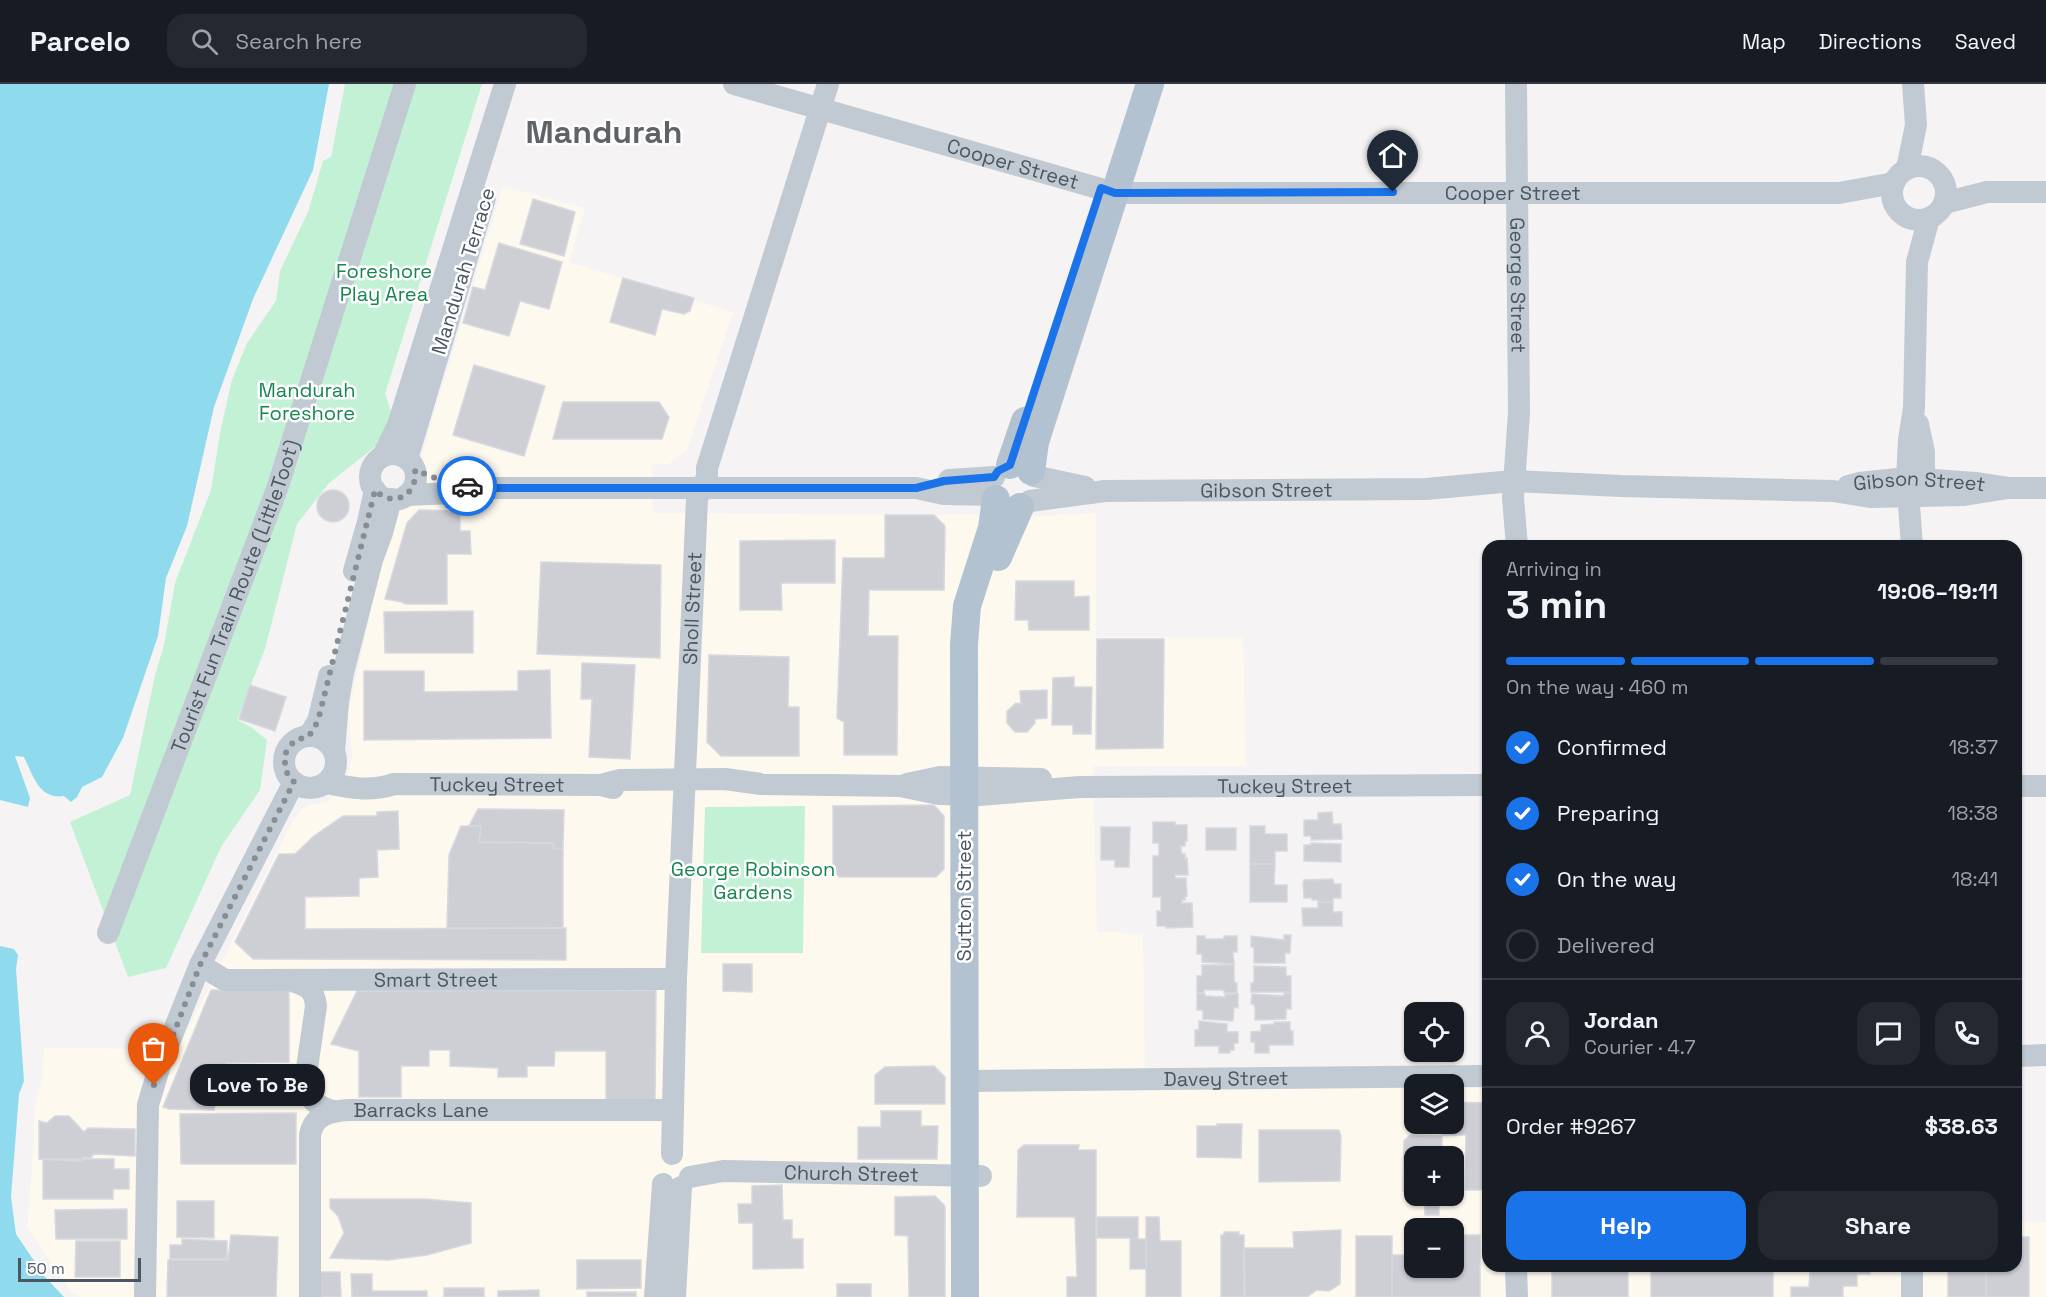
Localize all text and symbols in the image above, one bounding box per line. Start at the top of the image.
search box [167,14,587,68]
text: Parcelo [30,23,131,59]
icon: search [188,25,221,58]
text: Search here [236,27,362,55]
text: Map [1742,28,1786,55]
text: Directions [1819,28,1922,55]
text: Saved [1955,28,2016,55]
district label: Mandurah [525,112,683,152]
pin [1367,130,1418,192]
street label: Cooper Street [944,133,1082,195]
icon: home [1376,139,1409,172]
street label: Cooper Street [1445,180,1581,206]
street label: Mandurah Terrace [425,184,501,358]
street label: George Street [1504,217,1531,353]
park label: Foreshore Play Area [336,258,432,307]
park label: Mandurah Foreshore [258,377,356,426]
street label: Tourist Fun Train Route (LittleToot) [165,436,305,757]
courier [437,456,497,516]
street label: Gibson Street [1852,465,1987,497]
icon: car [451,470,484,503]
street label: Gibson Street [1200,477,1333,503]
street label: Sholl Street [677,551,708,665]
text: Arriving in [1506,556,1602,582]
text: 19:06–19:11 [1877,577,1998,605]
text: 3 min [1506,580,1607,629]
text: On the way · 460 m [1506,674,1688,700]
icon: check [1506,731,1539,764]
text: Confirmed [1557,733,1667,761]
text: 18:37 [1949,734,1998,760]
street label: Tuckey Street [429,771,565,798]
street label: Tuckey Street [1217,773,1352,799]
icon: check [1506,797,1539,830]
text: Preparing [1557,799,1659,827]
text: 18:38 [1948,800,1998,826]
street label: Sutton Street [951,830,977,962]
park label: George Robinson Gardens [671,856,835,905]
icon: check [1506,863,1539,896]
text: On the way [1557,865,1676,893]
text: 18:41 [1952,866,1998,892]
text: Delivered [1557,931,1655,959]
street label: Smart Street [374,966,498,993]
map controls [1404,1002,1464,1278]
button: locate [1404,1002,1464,1062]
button: person [1506,1002,1569,1065]
button: chat [1857,1002,1920,1065]
button: phone [1935,1002,1998,1065]
text: Jordan [1584,1006,1659,1034]
pin [128,1023,179,1085]
icon: bag [137,1032,170,1065]
text: Courier · 4.7 [1584,1034,1695,1060]
callout: Love To Be [190,1064,325,1106]
street label: Davey Street [1163,1065,1289,1092]
text: Love To Be [207,1072,308,1098]
button: layers [1404,1074,1464,1134]
street label: Barracks Lane [353,1097,489,1123]
text: Order #9267 [1506,1112,1636,1140]
text: $38.63 [1925,1112,1998,1140]
button: + [1404,1146,1464,1206]
street label: Church Street [784,1159,919,1188]
button: Help [1506,1191,1746,1260]
button: Share [1758,1191,1998,1260]
button: − [1404,1218,1464,1278]
scale bar [18,1255,141,1282]
text: 50 m [27,1258,65,1279]

